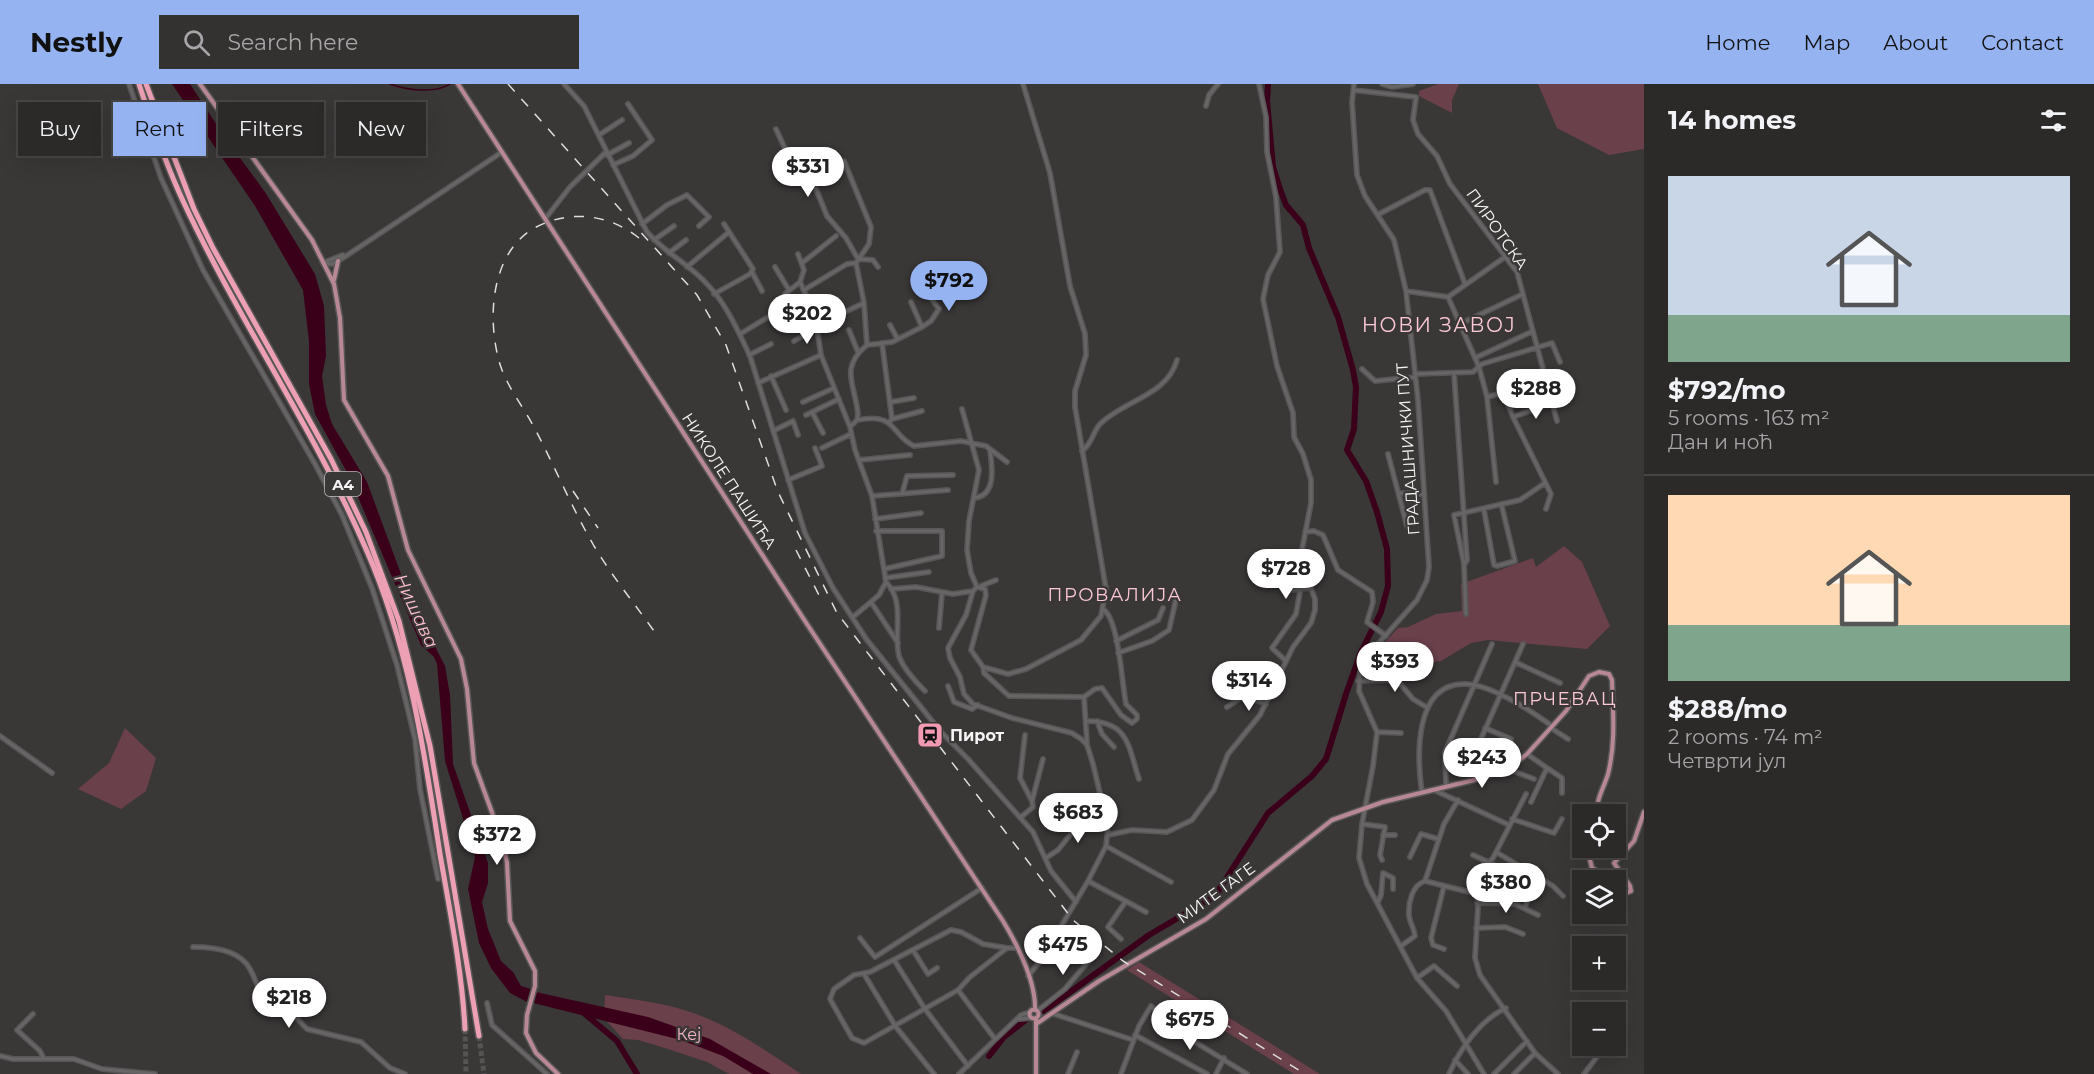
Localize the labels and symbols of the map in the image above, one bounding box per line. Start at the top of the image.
pin: $331 [772,147,844,198]
street label: ПИРОТСКА [1462,185,1532,273]
pin: $792 [913,261,985,312]
pin: $202 [771,294,843,345]
district label: НОВИ ЗАВОЈ [1362,313,1516,337]
street label: ГРАДАШНИЧКИ ПУТ [1392,361,1424,536]
pin: $288 [1500,369,1572,420]
street label: НИКОЛЕ ПАШИЋА [678,409,780,553]
road number: A4 [325,472,361,496]
pin: $728 [1250,549,1322,600]
water label: Нишава [389,570,443,652]
district label: ПРОВАЛИЈА [1048,584,1182,606]
pin: $393 [1359,642,1431,693]
pin: $314 [1213,661,1285,712]
district label: ПРЧЕВАЦ [1513,688,1617,710]
station icon: Пирот [915,720,945,750]
place label: Пирот [950,726,1005,745]
pin: $243 [1446,738,1518,789]
pin: $683 [1042,793,1114,844]
pin: $372 [461,815,533,866]
street label: МИТЕ ГАГЕ [1173,858,1259,928]
pin: $380 [1470,863,1542,914]
pin: $475 [1027,925,1099,976]
pin: $218 [253,978,325,1029]
pin: $675 [1154,1000,1226,1051]
park label: Кеј [677,1025,701,1044]

